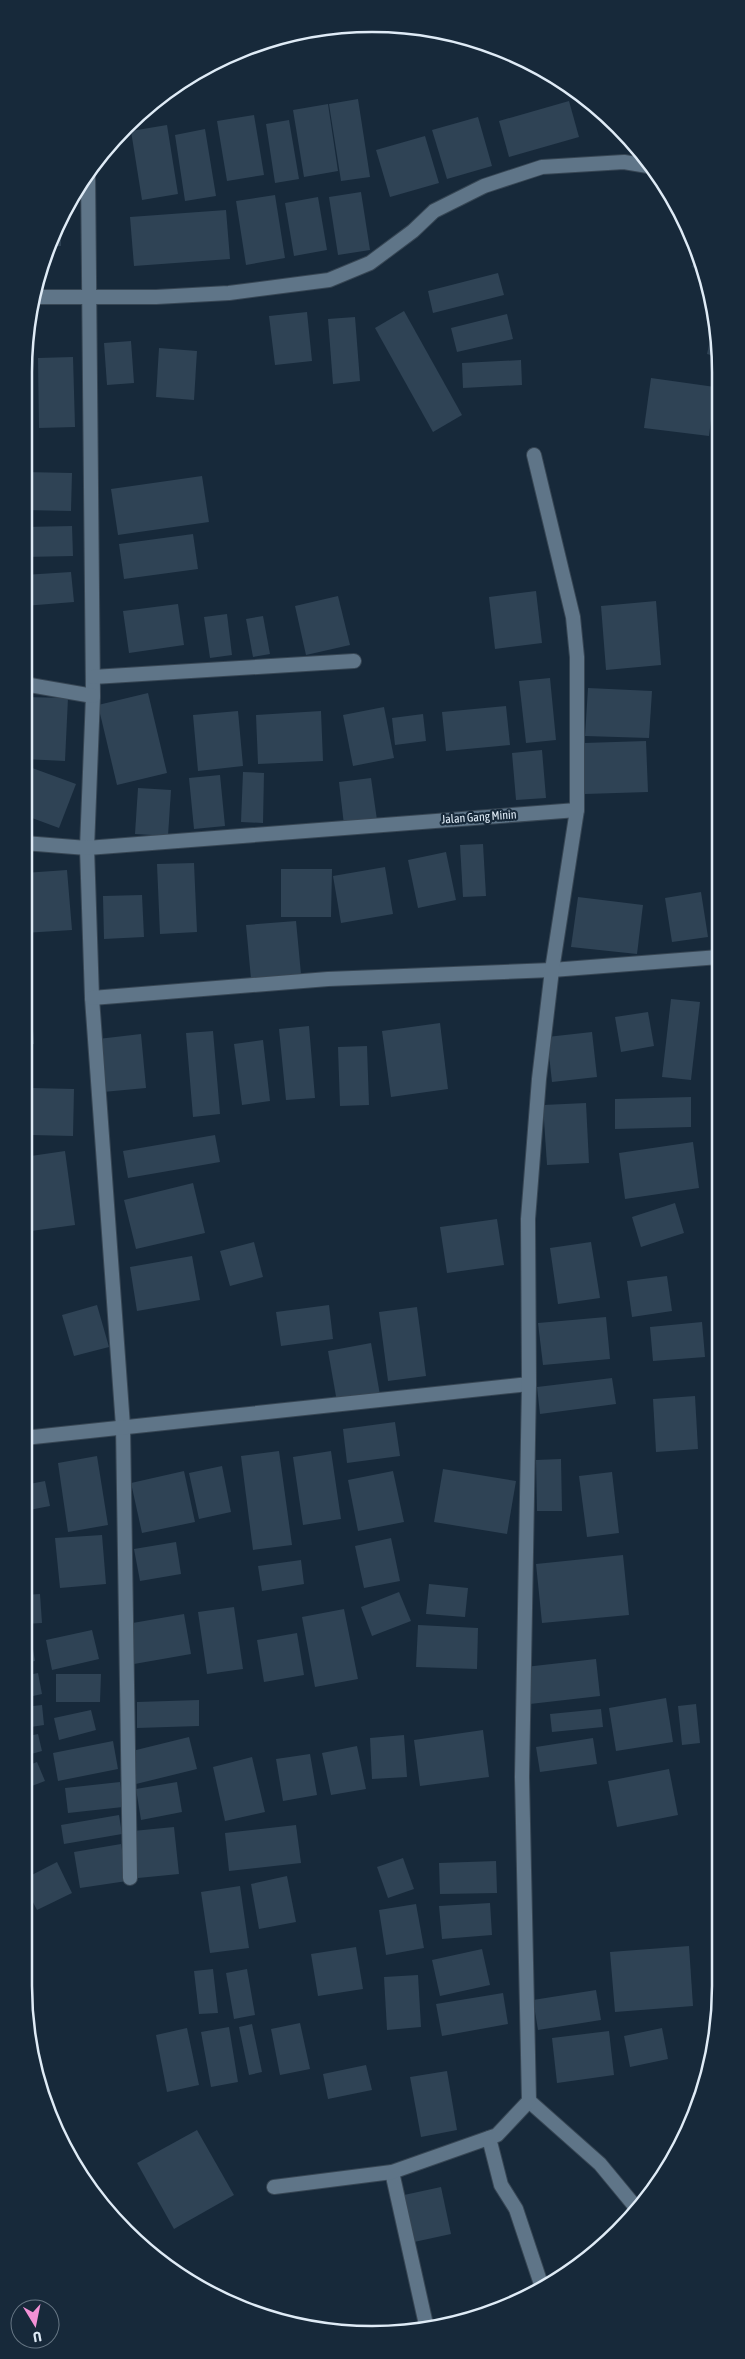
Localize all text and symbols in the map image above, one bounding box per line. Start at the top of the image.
street label: Jalan Gang Minin [441,807,517,827]
north arrow [10,2299,60,2349]
text: U [32,2328,43,2345]

